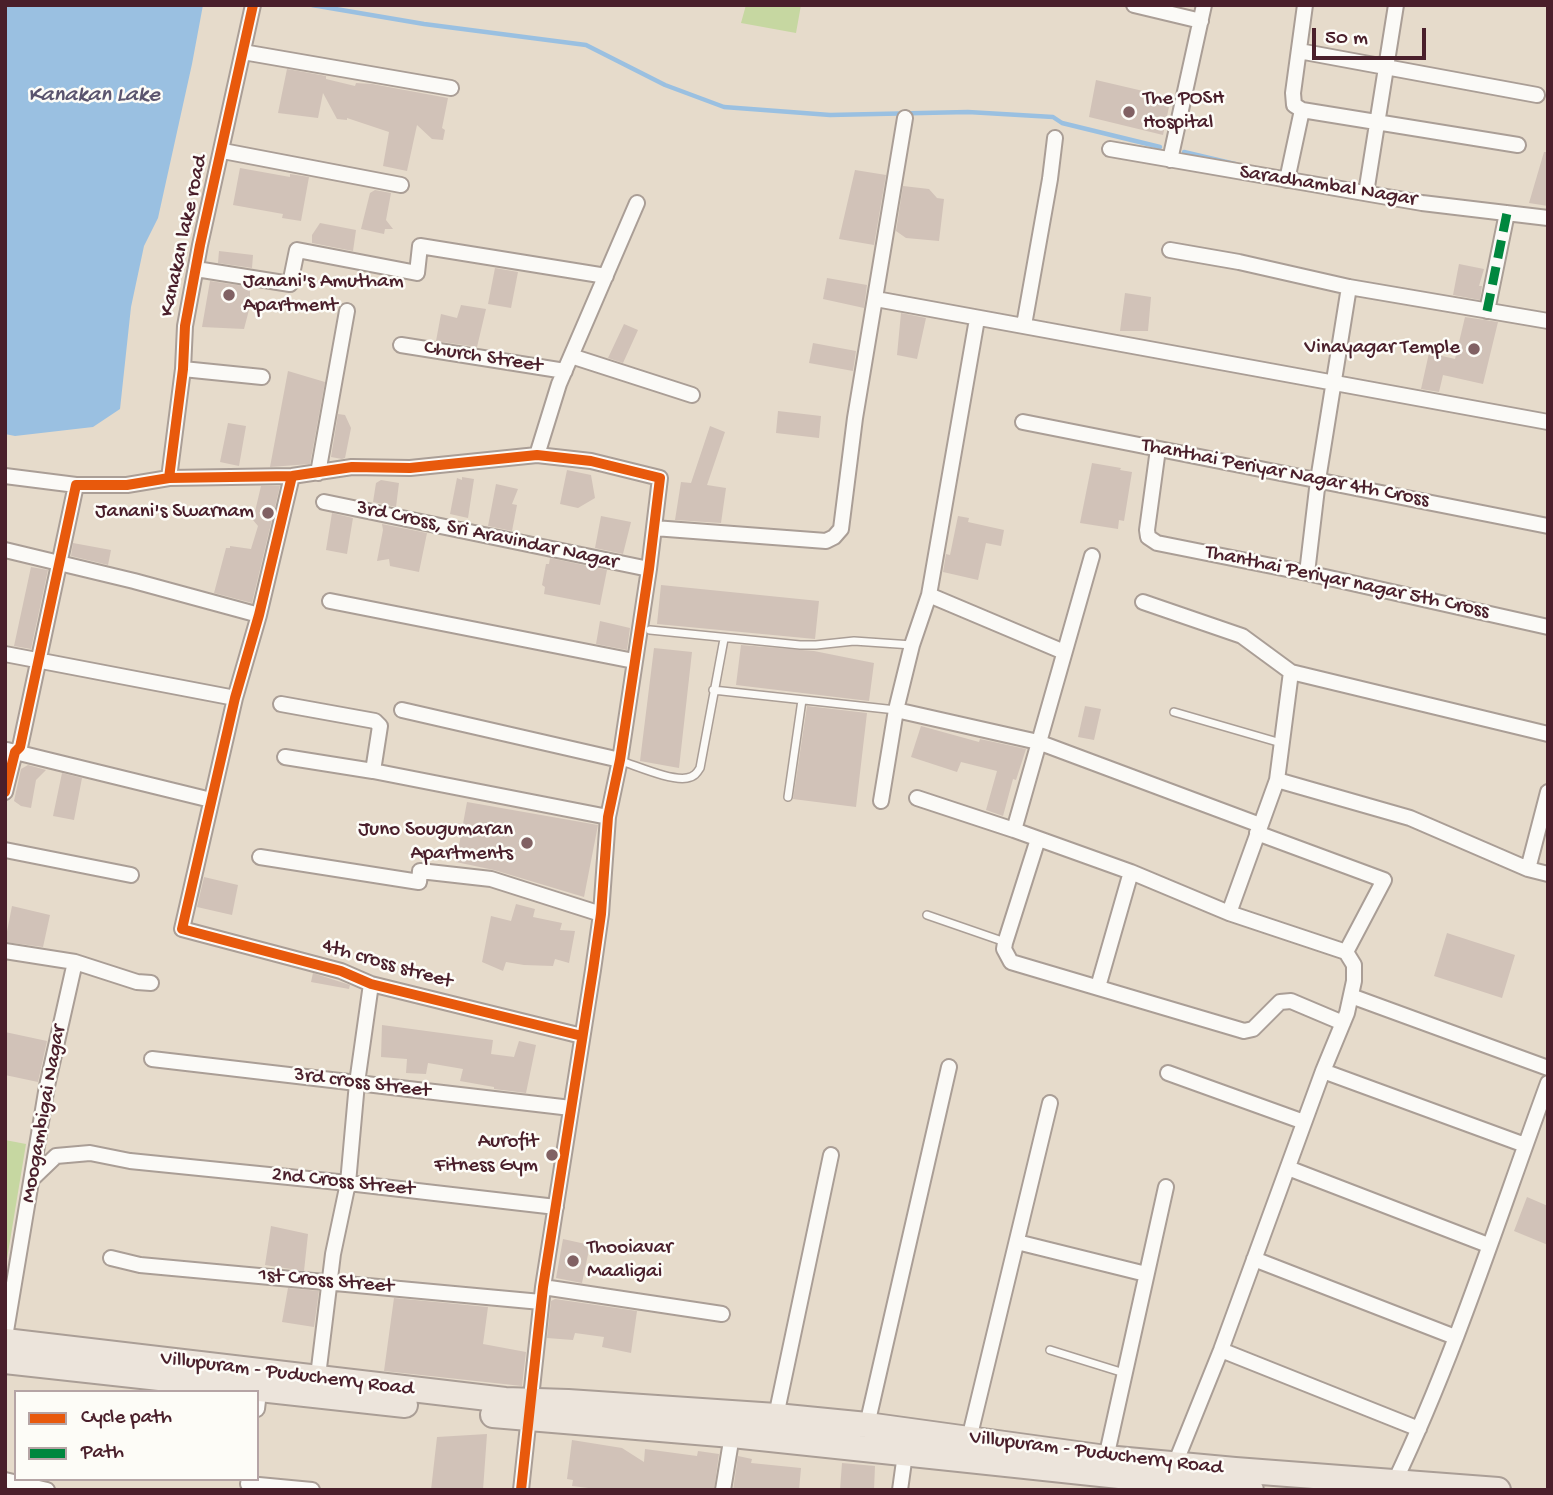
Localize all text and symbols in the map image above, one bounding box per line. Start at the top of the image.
scale bar [1315,14,1429,58]
text: 50 m [1325,27,1368,52]
water label: Kanakan Lake [28,82,160,110]
place label: The POSH Hospital [1143,87,1224,137]
marker: The POSH Hospital [1121,104,1137,120]
street label: Kanakan lake road [156,153,214,319]
street label: Saradhambal Nagar [1237,161,1419,213]
place label: Janani's Amutham Apartment [243,270,404,320]
marker: Janani's Amutham Apartment [221,287,237,303]
street label: Church Street [422,336,544,380]
place label: Vinayagar Temple [1304,336,1460,362]
marker: Vinayagar Temple [1466,341,1482,357]
street label: Thanthai Periyar Nagar 4th Cross [1139,434,1431,514]
street label: 3rd Cross, Sri Aravindar Nagar [354,496,620,576]
place label: Janani's Swarnam [95,500,254,526]
marker: Janani's Swarnam [260,505,276,521]
street label: Thanthai Periyar nagar 5th Cross [1203,541,1491,625]
place label: Juno Sougumaran Apartments [358,818,513,868]
marker: Juno Sougumaran Apartments [519,835,535,851]
street label: 4th cross street [319,934,455,996]
street label: Moogambigai Nagar [17,1023,73,1205]
street label: 3rd cross Street [292,1063,432,1105]
place label: Aurofit Fitness Gym [434,1130,538,1180]
marker: Aurofit Fitness Gym [544,1147,560,1163]
street label: 2nd Cross Street [270,1163,416,1203]
place label: Thooiavar Maaligai [587,1236,673,1286]
marker: Thooiavar Maaligai [565,1253,581,1269]
street label: 1st Cross Street [257,1264,395,1300]
street label: Villupuram - Puducherry Road [159,1347,415,1403]
legend [14,1390,259,1481]
text: Cycle path [81,1406,172,1431]
street label: Villupuram - Puducherry Road [968,1426,1224,1482]
text: Path [81,1441,124,1466]

